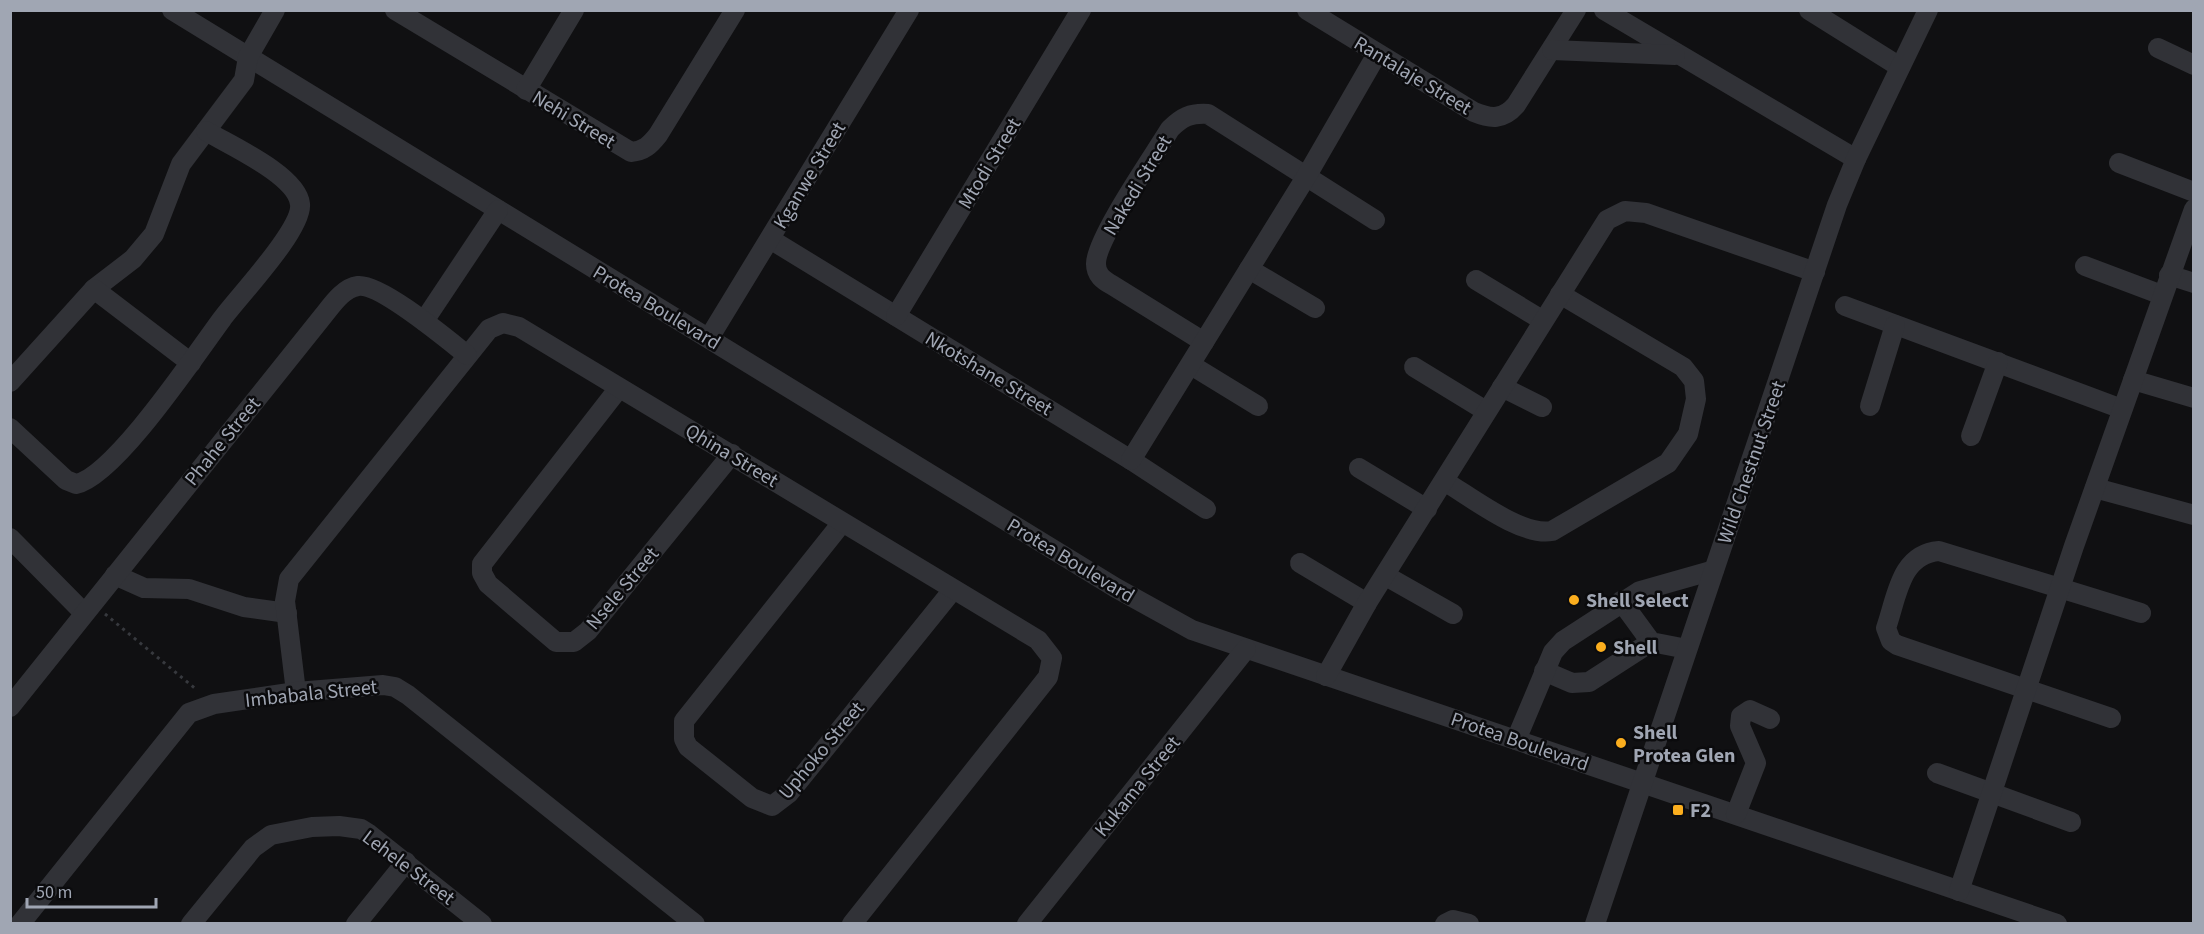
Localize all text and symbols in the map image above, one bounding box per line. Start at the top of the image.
street label: Rantalaje Street [1348,30,1477,122]
street label: Nehi Street [527,84,621,156]
street label: Mtodi Street [952,112,1028,214]
street label: Kganwe Street [767,116,853,234]
street label: Nakedi Street [1097,130,1179,241]
street label: Protea Boulevard [587,259,726,357]
street label: Nkotshane Street [920,325,1058,423]
street label: Wild Chestnut Street [1711,377,1793,547]
street label: Phahe Street [178,391,268,492]
street label: Qhina Street [680,417,784,495]
street label: Protea Boulevard [1001,512,1140,610]
street label: Nsele Street [580,541,666,636]
place label: Shell Select [1586,587,1689,615]
marker: Shell Select [1567,593,1581,607]
place label: Shell [1613,634,1658,662]
marker: Shell [1594,640,1608,654]
street label: Imbabala Street [244,673,379,715]
street label: Uphoko Street [772,695,871,806]
street label: Protea Boulevard [1447,705,1592,779]
place label: Shell Protea Glen [1633,719,1736,770]
street label: Kukama Street [1088,730,1187,843]
marker: Shell Protea Glen [1614,736,1628,750]
place label: F2 [1690,797,1711,825]
marker: F2 [1671,803,1685,817]
street label: Lehele Street [356,824,461,912]
scale bar [27,871,156,909]
text: 50 m [36,880,72,905]

